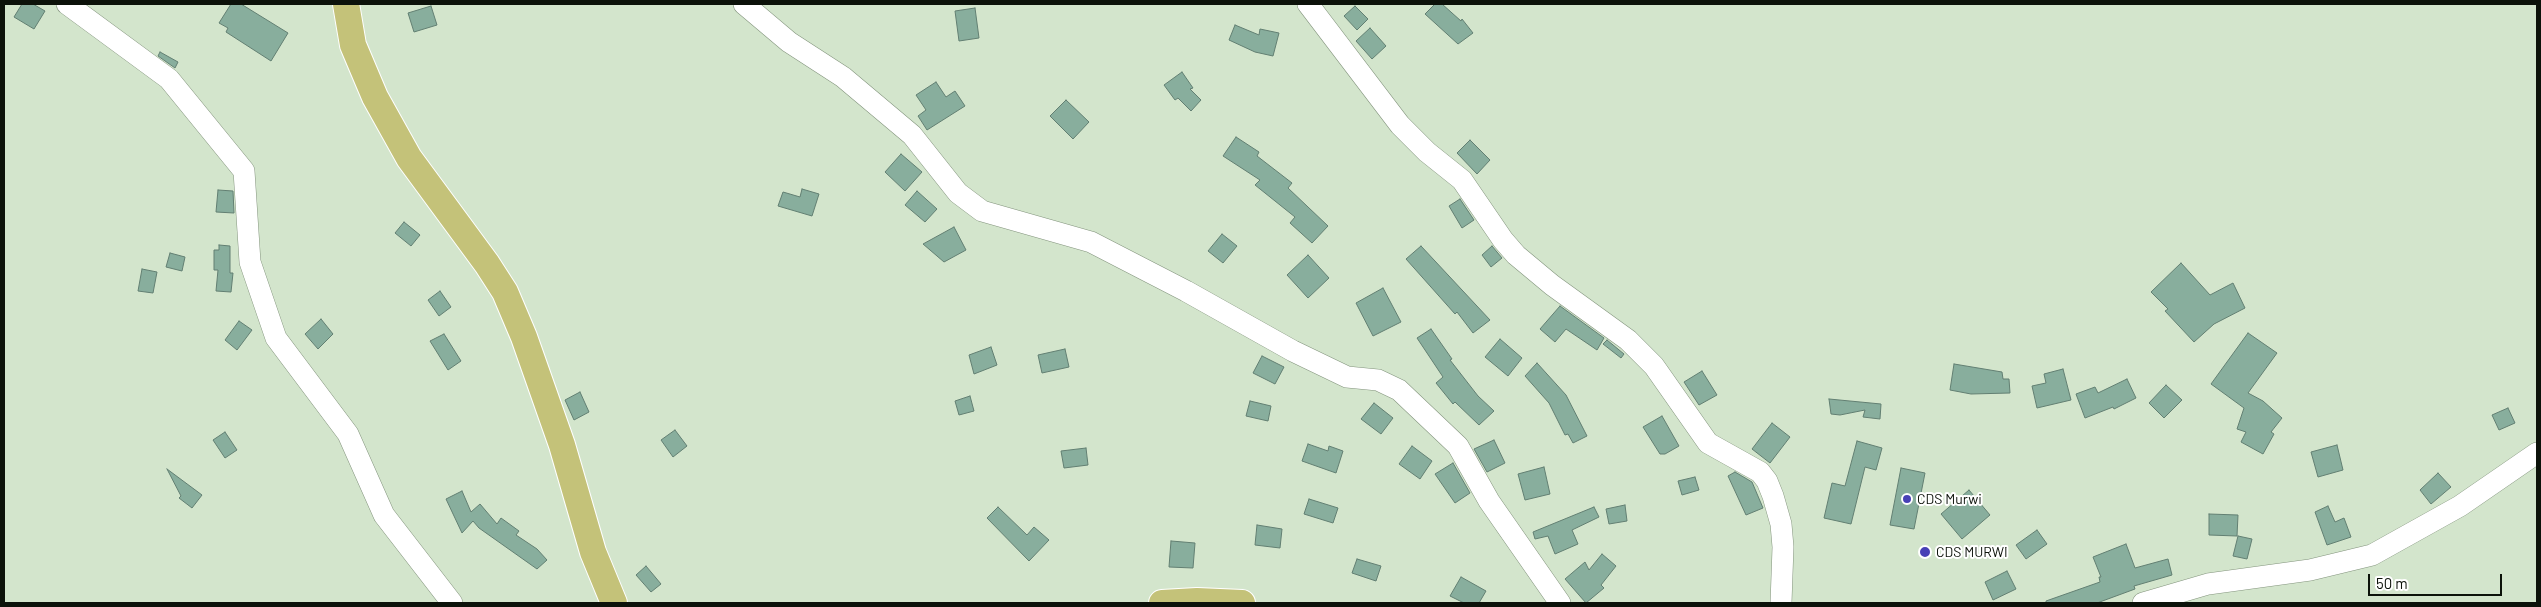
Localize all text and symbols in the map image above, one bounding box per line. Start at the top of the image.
place label: CDS Murwi [1917,491,1982,507]
marker: CDS Murwi [1901,493,1913,505]
place label: CDS MURWI [1936,544,2008,560]
marker: CDS MURWI [1918,545,1932,559]
scale bar [2371,564,2505,596]
text: 50 m [2376,574,2408,592]

